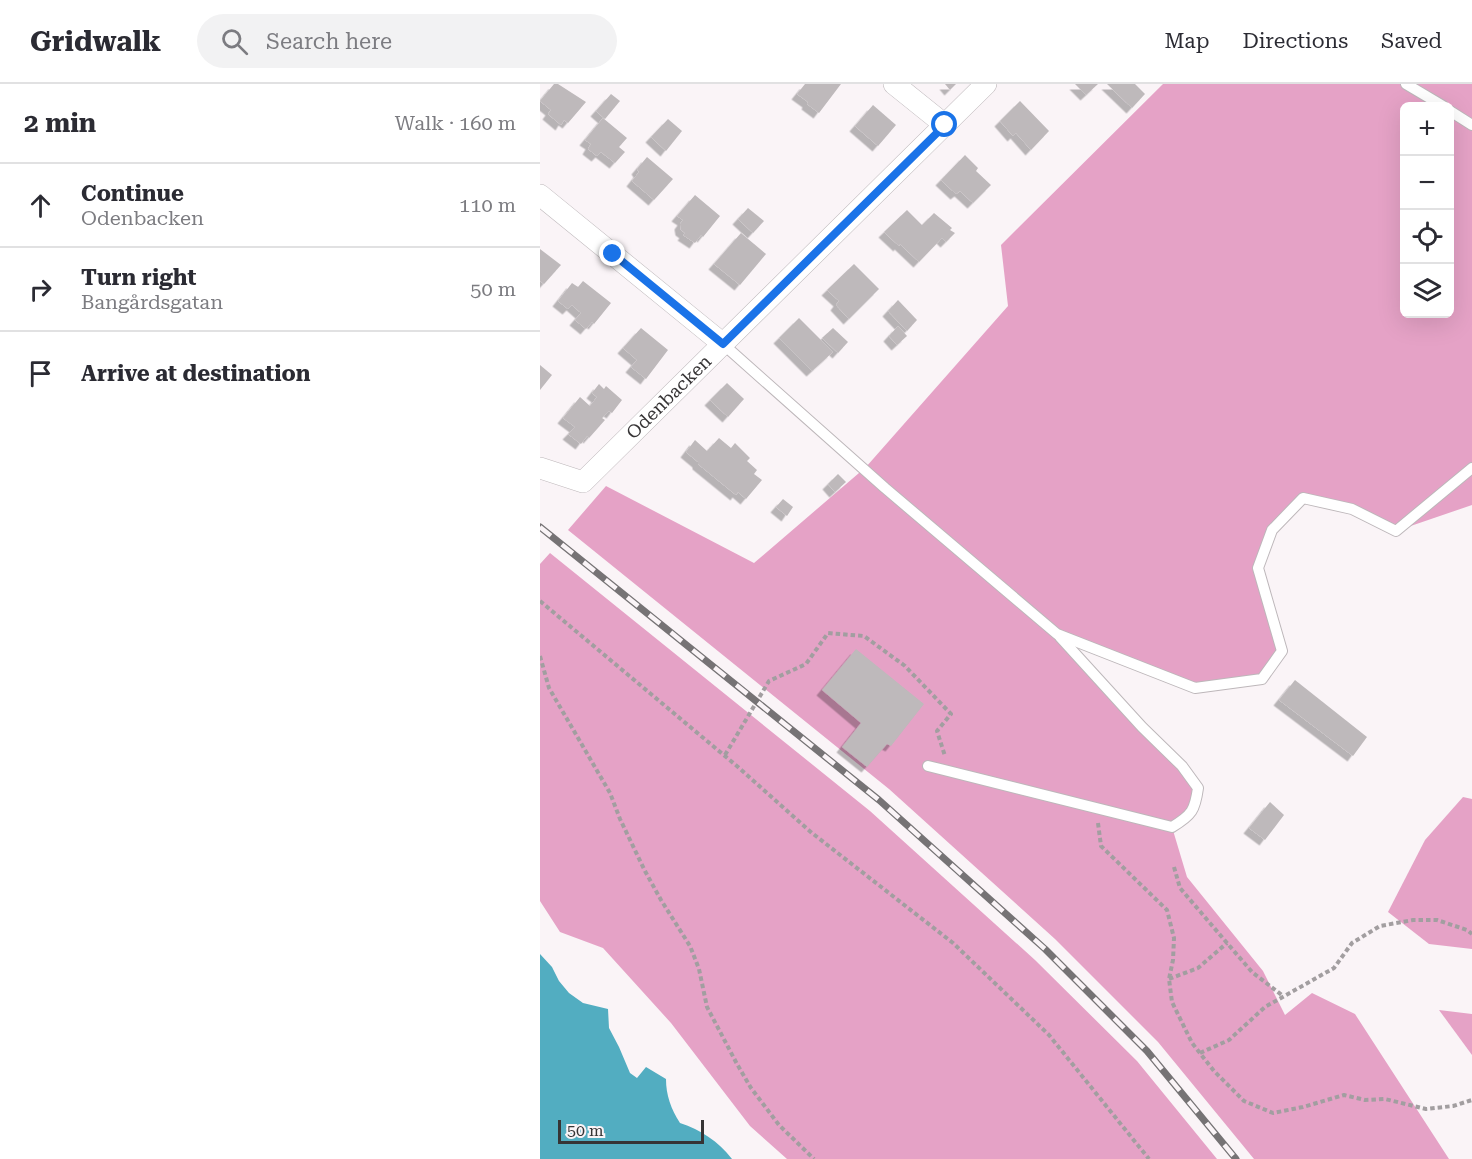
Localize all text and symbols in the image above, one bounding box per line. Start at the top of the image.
search box [197,14,617,68]
text: Gridwalk [30,25,161,58]
icon: search [218,25,251,58]
text: Search here [266,29,392,54]
text: Map [1165,29,1209,53]
text: Directions [1242,29,1348,53]
text: Saved [1381,29,1442,53]
map controls [1400,102,1454,318]
button: + [1400,102,1454,156]
text: 2 min [24,108,96,138]
text: Walk · 160 m [395,111,516,135]
route start [931,111,957,137]
button: − [1400,156,1454,210]
text: Continue [81,181,184,206]
icon: ahead [24,189,57,222]
text: 110 m [459,193,516,217]
text: Odenbacken [81,206,204,230]
button: locate [1400,210,1454,264]
route end [599,240,625,266]
button: layers [1400,264,1454,318]
text: Turn right [81,265,196,290]
icon: right [24,273,57,306]
text: 50 m [470,277,516,301]
text: Bangårdsgatan [81,290,223,314]
street label: Odenbacken [622,350,716,443]
icon: arrive [24,357,57,390]
text: Arrive at destination [81,361,310,386]
scale bar [558,1117,704,1144]
text: 50 m [567,1121,604,1140]

